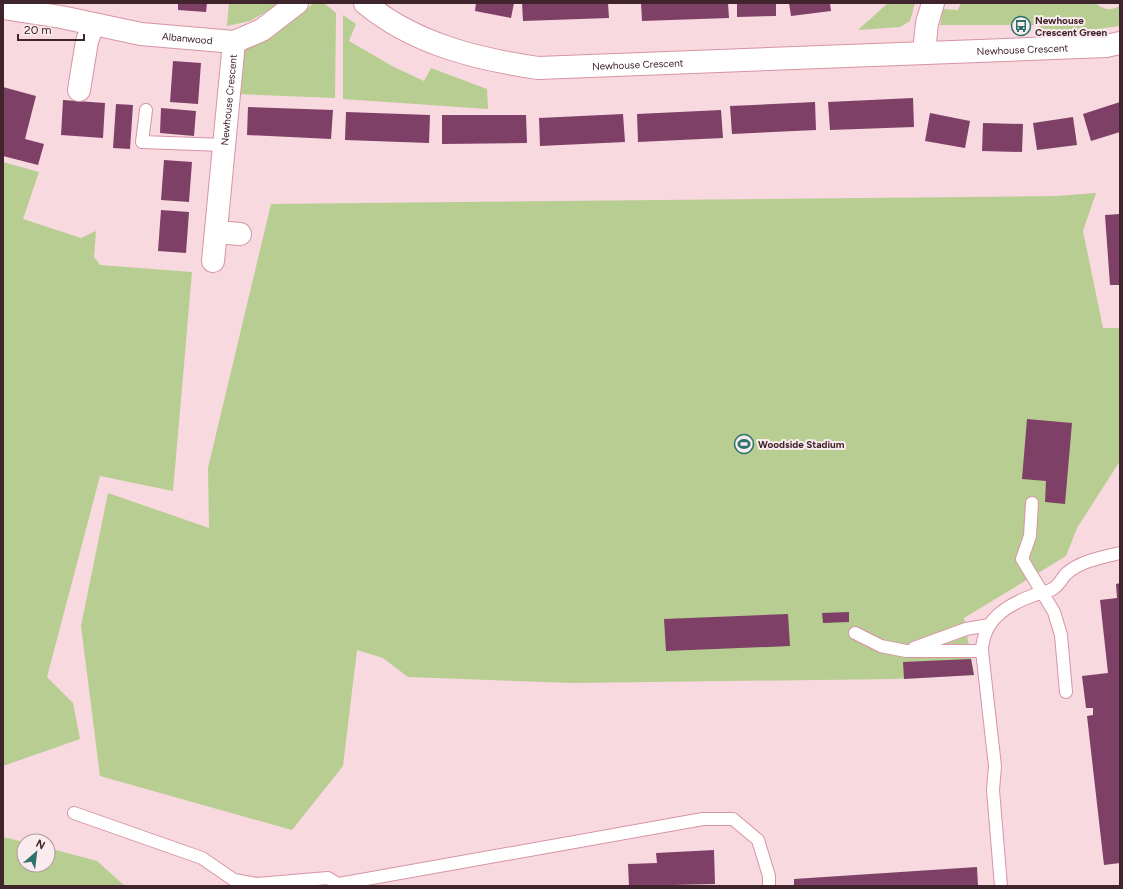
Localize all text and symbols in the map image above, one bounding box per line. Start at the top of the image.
place label: Newhouse Crescent Green [1035,14,1108,39]
bus stop icon: Newhouse Crescent Green [1010,15,1032,37]
scale bar [18,16,84,42]
text: 20 m [24,23,52,37]
street label: Albanwood [161,30,213,47]
street label: Newhouse Crescent [976,41,1069,58]
street label: Newhouse Crescent [218,53,240,146]
street label: Newhouse Crescent [592,56,684,73]
sports icon: Woodside Stadium [733,433,755,455]
place label: Woodside Stadium [758,438,845,451]
north arrow [16,833,56,873]
text: N [34,837,47,852]

